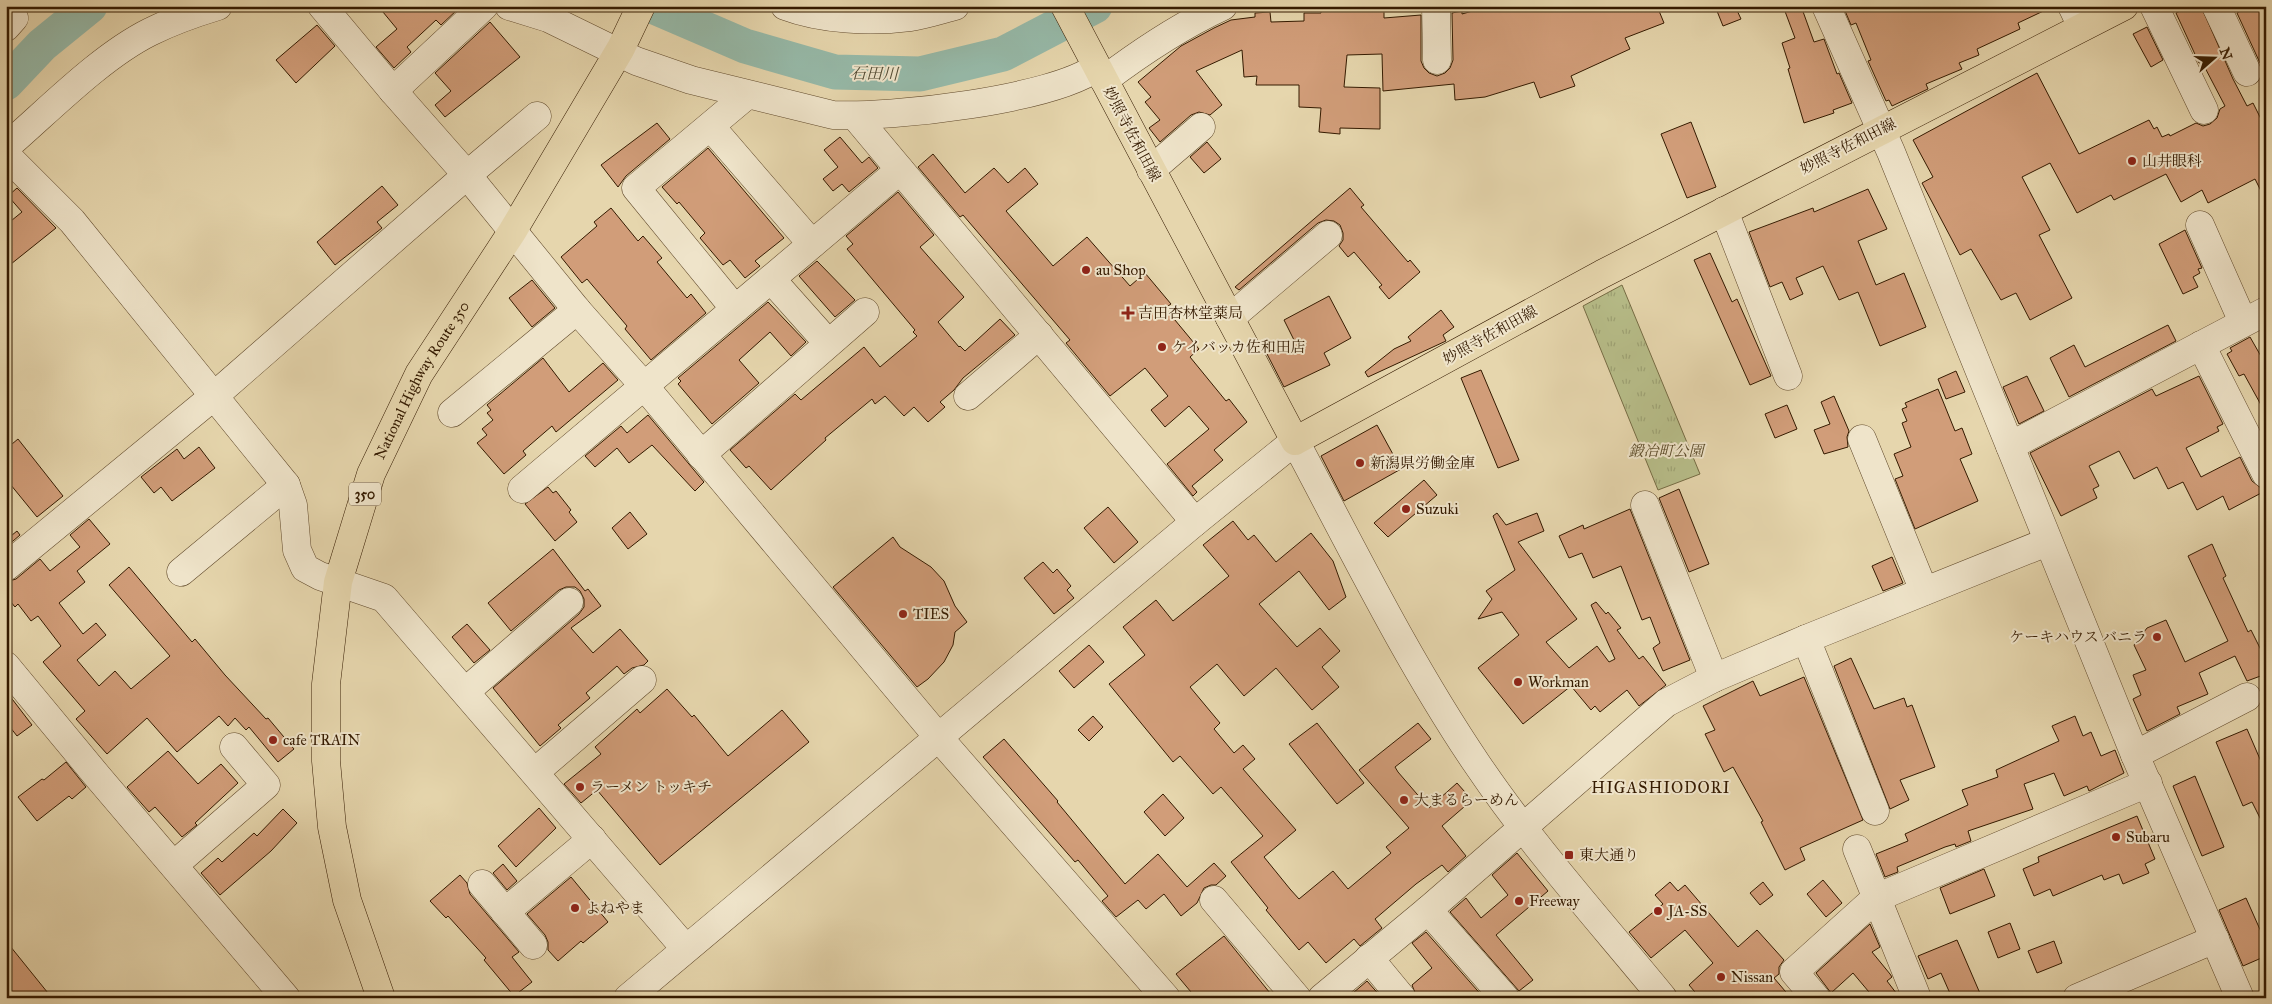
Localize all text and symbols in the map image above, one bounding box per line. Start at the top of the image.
north arrow [2190,32,2240,82]
text: N [2216,45,2236,62]
water label: 石田川 [850,64,900,83]
street label: 妙照寺佐和田線 [1099,83,1165,185]
street label: 妙照寺佐和田線 [1797,114,1899,178]
place label: 山井眼科 [2142,152,2202,170]
marker: 山井眼科 [2126,155,2138,167]
place label: au Shop [1096,261,1146,279]
marker: au Shop [1080,264,1092,276]
street label: National Highway Route 350 [370,298,473,462]
street label: 妙照寺佐和田線 [1440,302,1540,368]
place label: 吉田杏林堂薬局 [1138,304,1243,322]
marker: 吉田杏林堂薬局 [1122,307,1134,319]
place label: ケイバッカ佐和田店 [1172,338,1306,356]
marker: ケイバッカ佐和田店 [1156,341,1168,353]
park label: 鍛冶町公園 [1628,442,1706,460]
place label: 新潟県労働金庫 [1370,454,1475,472]
marker: 新潟県労働金庫 [1354,457,1366,469]
road number: 350 [349,482,381,506]
place label: Suzuki [1416,500,1459,518]
marker: Suzuki [1400,503,1412,515]
place label: TIES [913,605,949,623]
marker: TIES [897,608,909,620]
place label: ケーキハウス バニラ [2009,628,2147,646]
marker: ケーキハウス バニラ [2151,631,2163,643]
place label: Workman [1528,673,1589,691]
marker: Workman [1512,676,1524,688]
place label: cafe TRAIN [283,731,360,749]
marker: cafe TRAIN [267,734,279,746]
place label: ラーメン トッキチ [590,778,712,796]
district label: HIGASHIODORI [1591,778,1731,797]
marker: ラーメン トッキチ [574,781,586,793]
place label: 大まるらーめん [1414,791,1519,809]
marker: 大まるらーめん [1398,794,1410,806]
place label: Subaru [2126,828,2170,846]
marker: Subaru [2110,831,2122,843]
place label: 東大通り [1579,846,1639,864]
marker: 東大通り [1563,849,1575,861]
place label: Freeway [1529,892,1580,910]
marker: Freeway [1513,895,1525,907]
place label: よねやま [585,899,645,917]
marker: よねやま [569,902,581,914]
place label: JA-SS [1666,902,1707,921]
marker: JA-SS [1652,905,1664,917]
place label: Nissan [1731,968,1773,986]
marker: Nissan [1715,971,1727,983]

